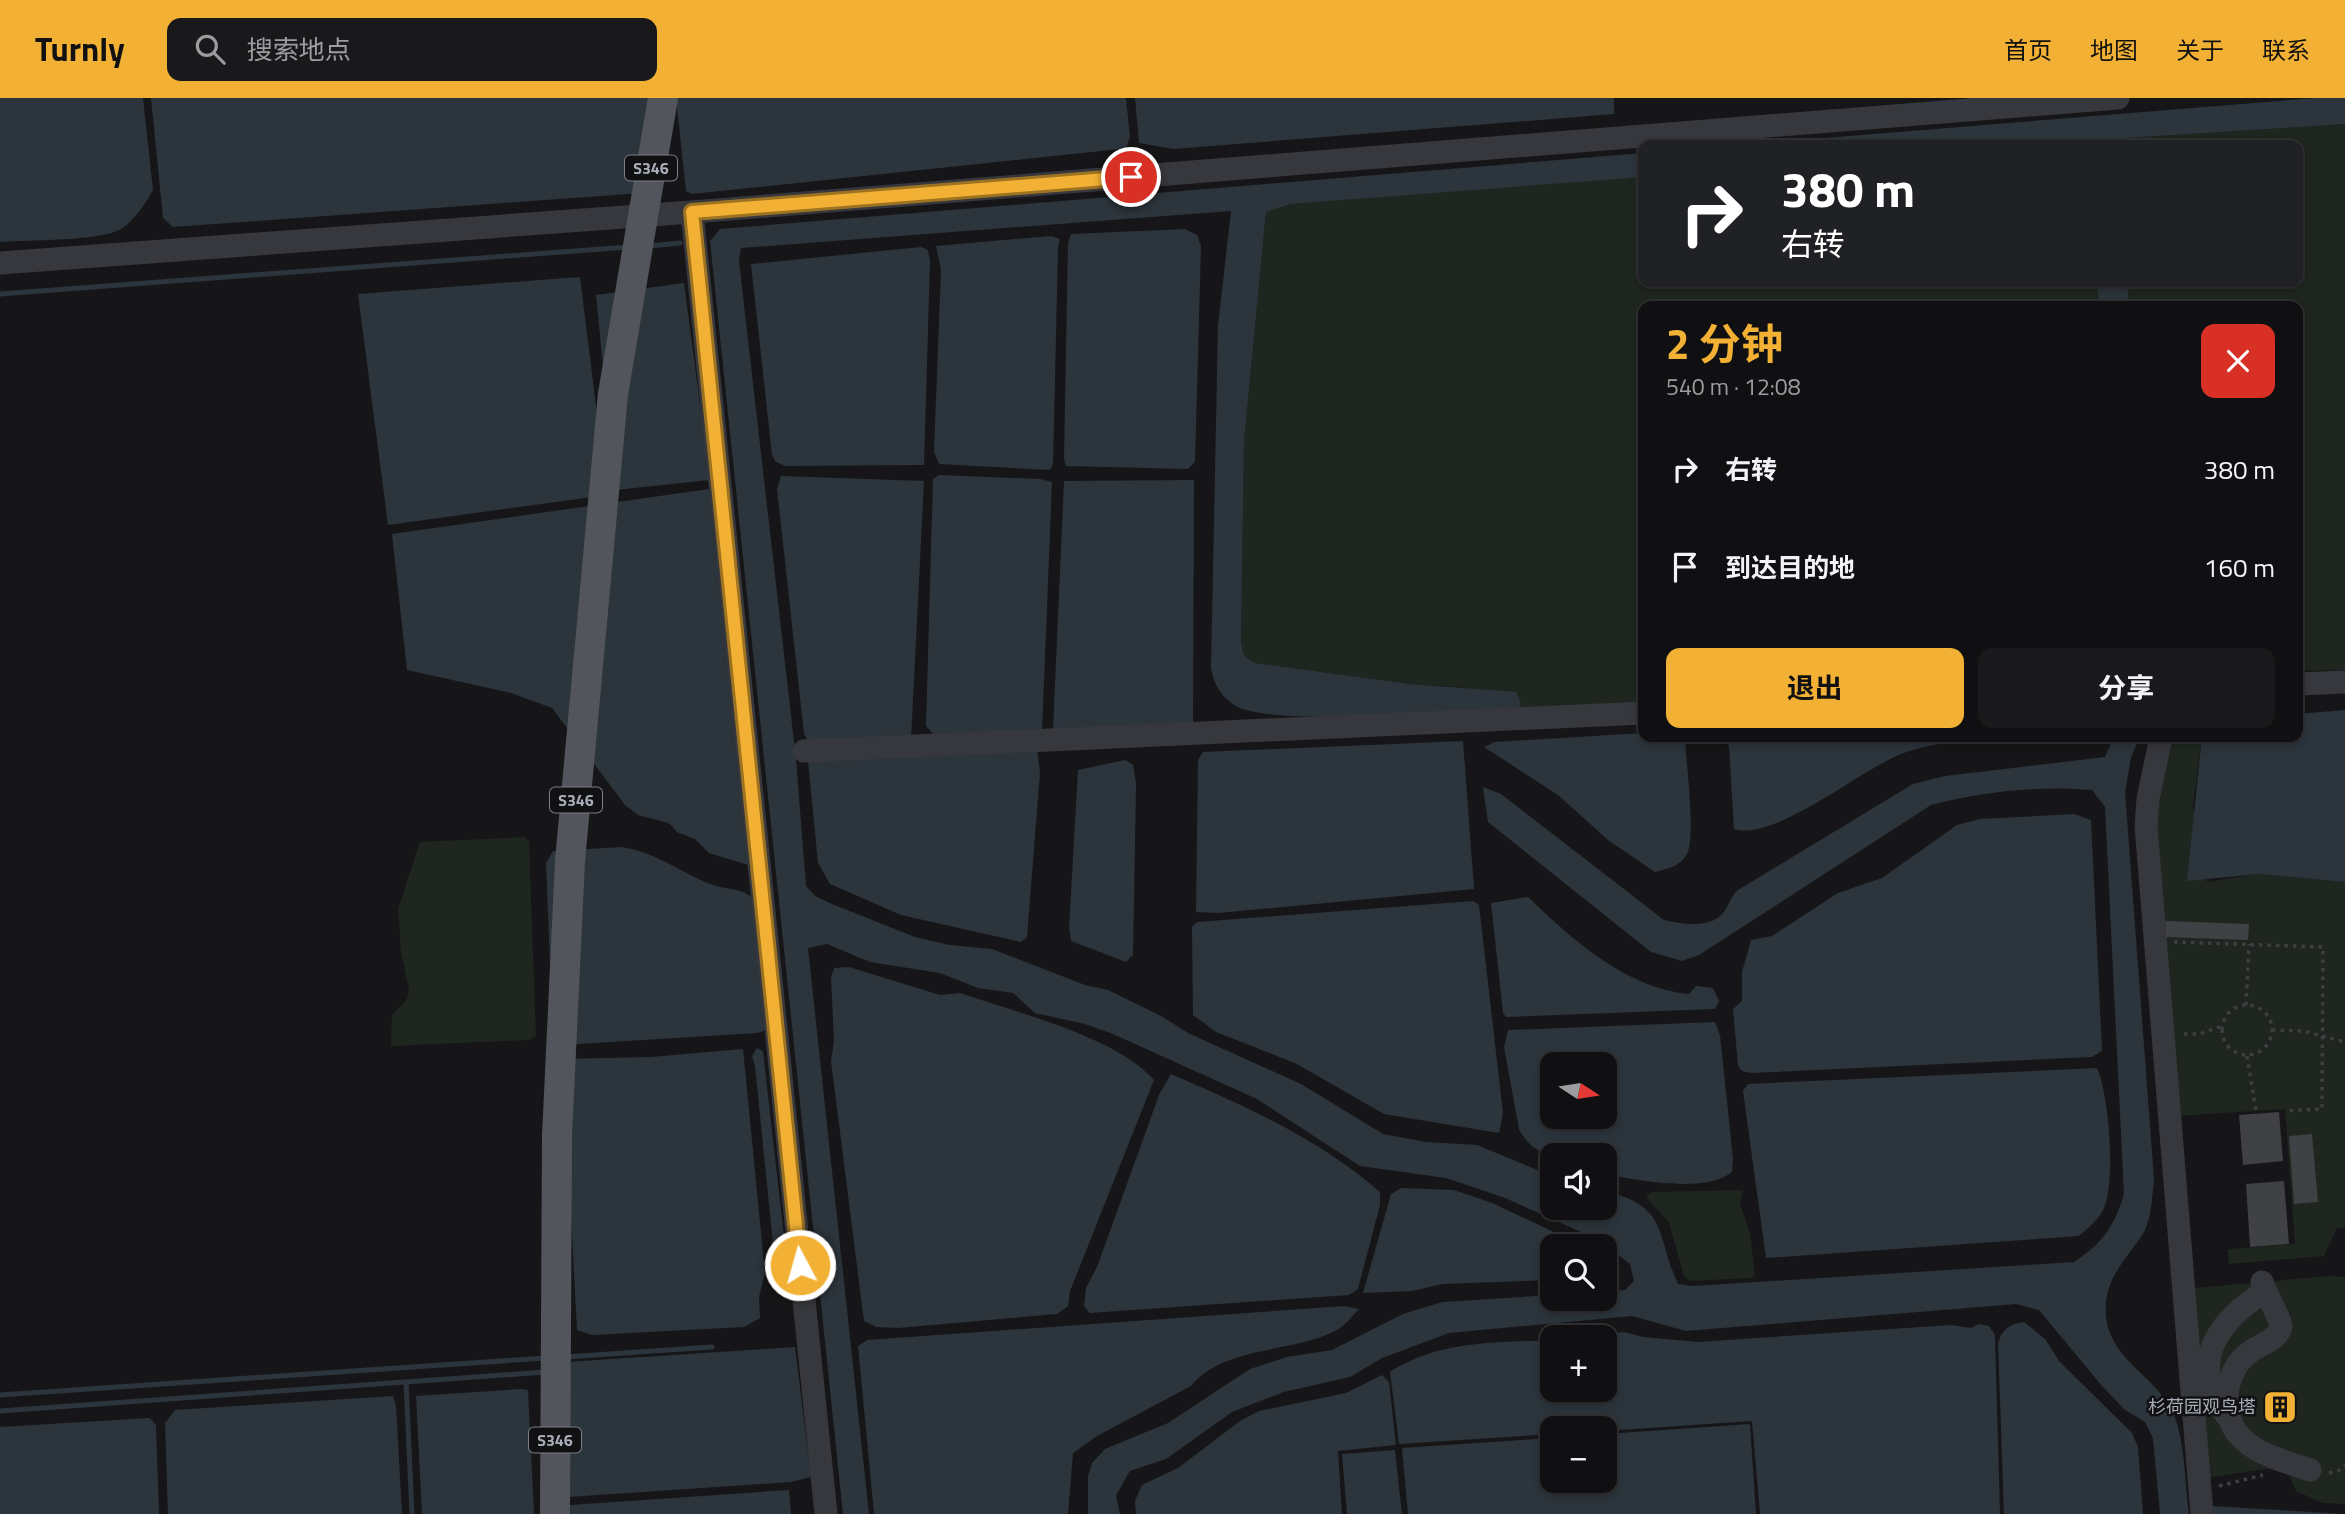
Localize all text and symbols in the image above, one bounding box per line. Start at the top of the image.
search box [167,18,657,81]
text: Turnly [35,24,125,74]
icon: search [191,30,229,68]
text: 搜索地点 [247,30,351,69]
text: 首页 [2004,32,2052,68]
text: 地图 [2090,32,2138,68]
text: 关于 [2176,32,2224,68]
text: 联系 [2262,32,2310,68]
pin [1101,147,1161,207]
text: 380 m [1781,151,1915,226]
road number: S346 [625,156,677,180]
icon: arrive [1112,158,1150,196]
icon: right [1666,168,1757,259]
text: 右转 [1781,220,1845,268]
text: 2 分钟 [1666,311,1783,375]
button: close [2201,324,2275,398]
text: 540 m · 12:08 [1666,369,1801,404]
icon: right [1666,450,1704,488]
text: 右转 [1725,450,1777,489]
text: 380 m [2204,450,2275,489]
icon: arrive [1666,548,1704,586]
text: 到达目的地 [1725,548,1855,587]
text: 160 m [2204,548,2275,587]
button: 退出 [1666,648,1964,728]
button: 分享 [1978,648,2275,728]
road number: S346 [550,788,602,813]
north arrow [1540,1052,1617,1129]
map controls [1540,1052,1617,1493]
button: sound [1540,1143,1617,1220]
position arrow [763,1228,837,1302]
button: search [1540,1234,1617,1311]
button: + [1540,1325,1617,1402]
building icon: 杉荷园观鸟塔 [2261,1388,2299,1426]
place label: 杉荷园观鸟塔 [2148,1393,2256,1420]
button: − [1540,1416,1617,1493]
road number: S346 [529,1428,581,1452]

